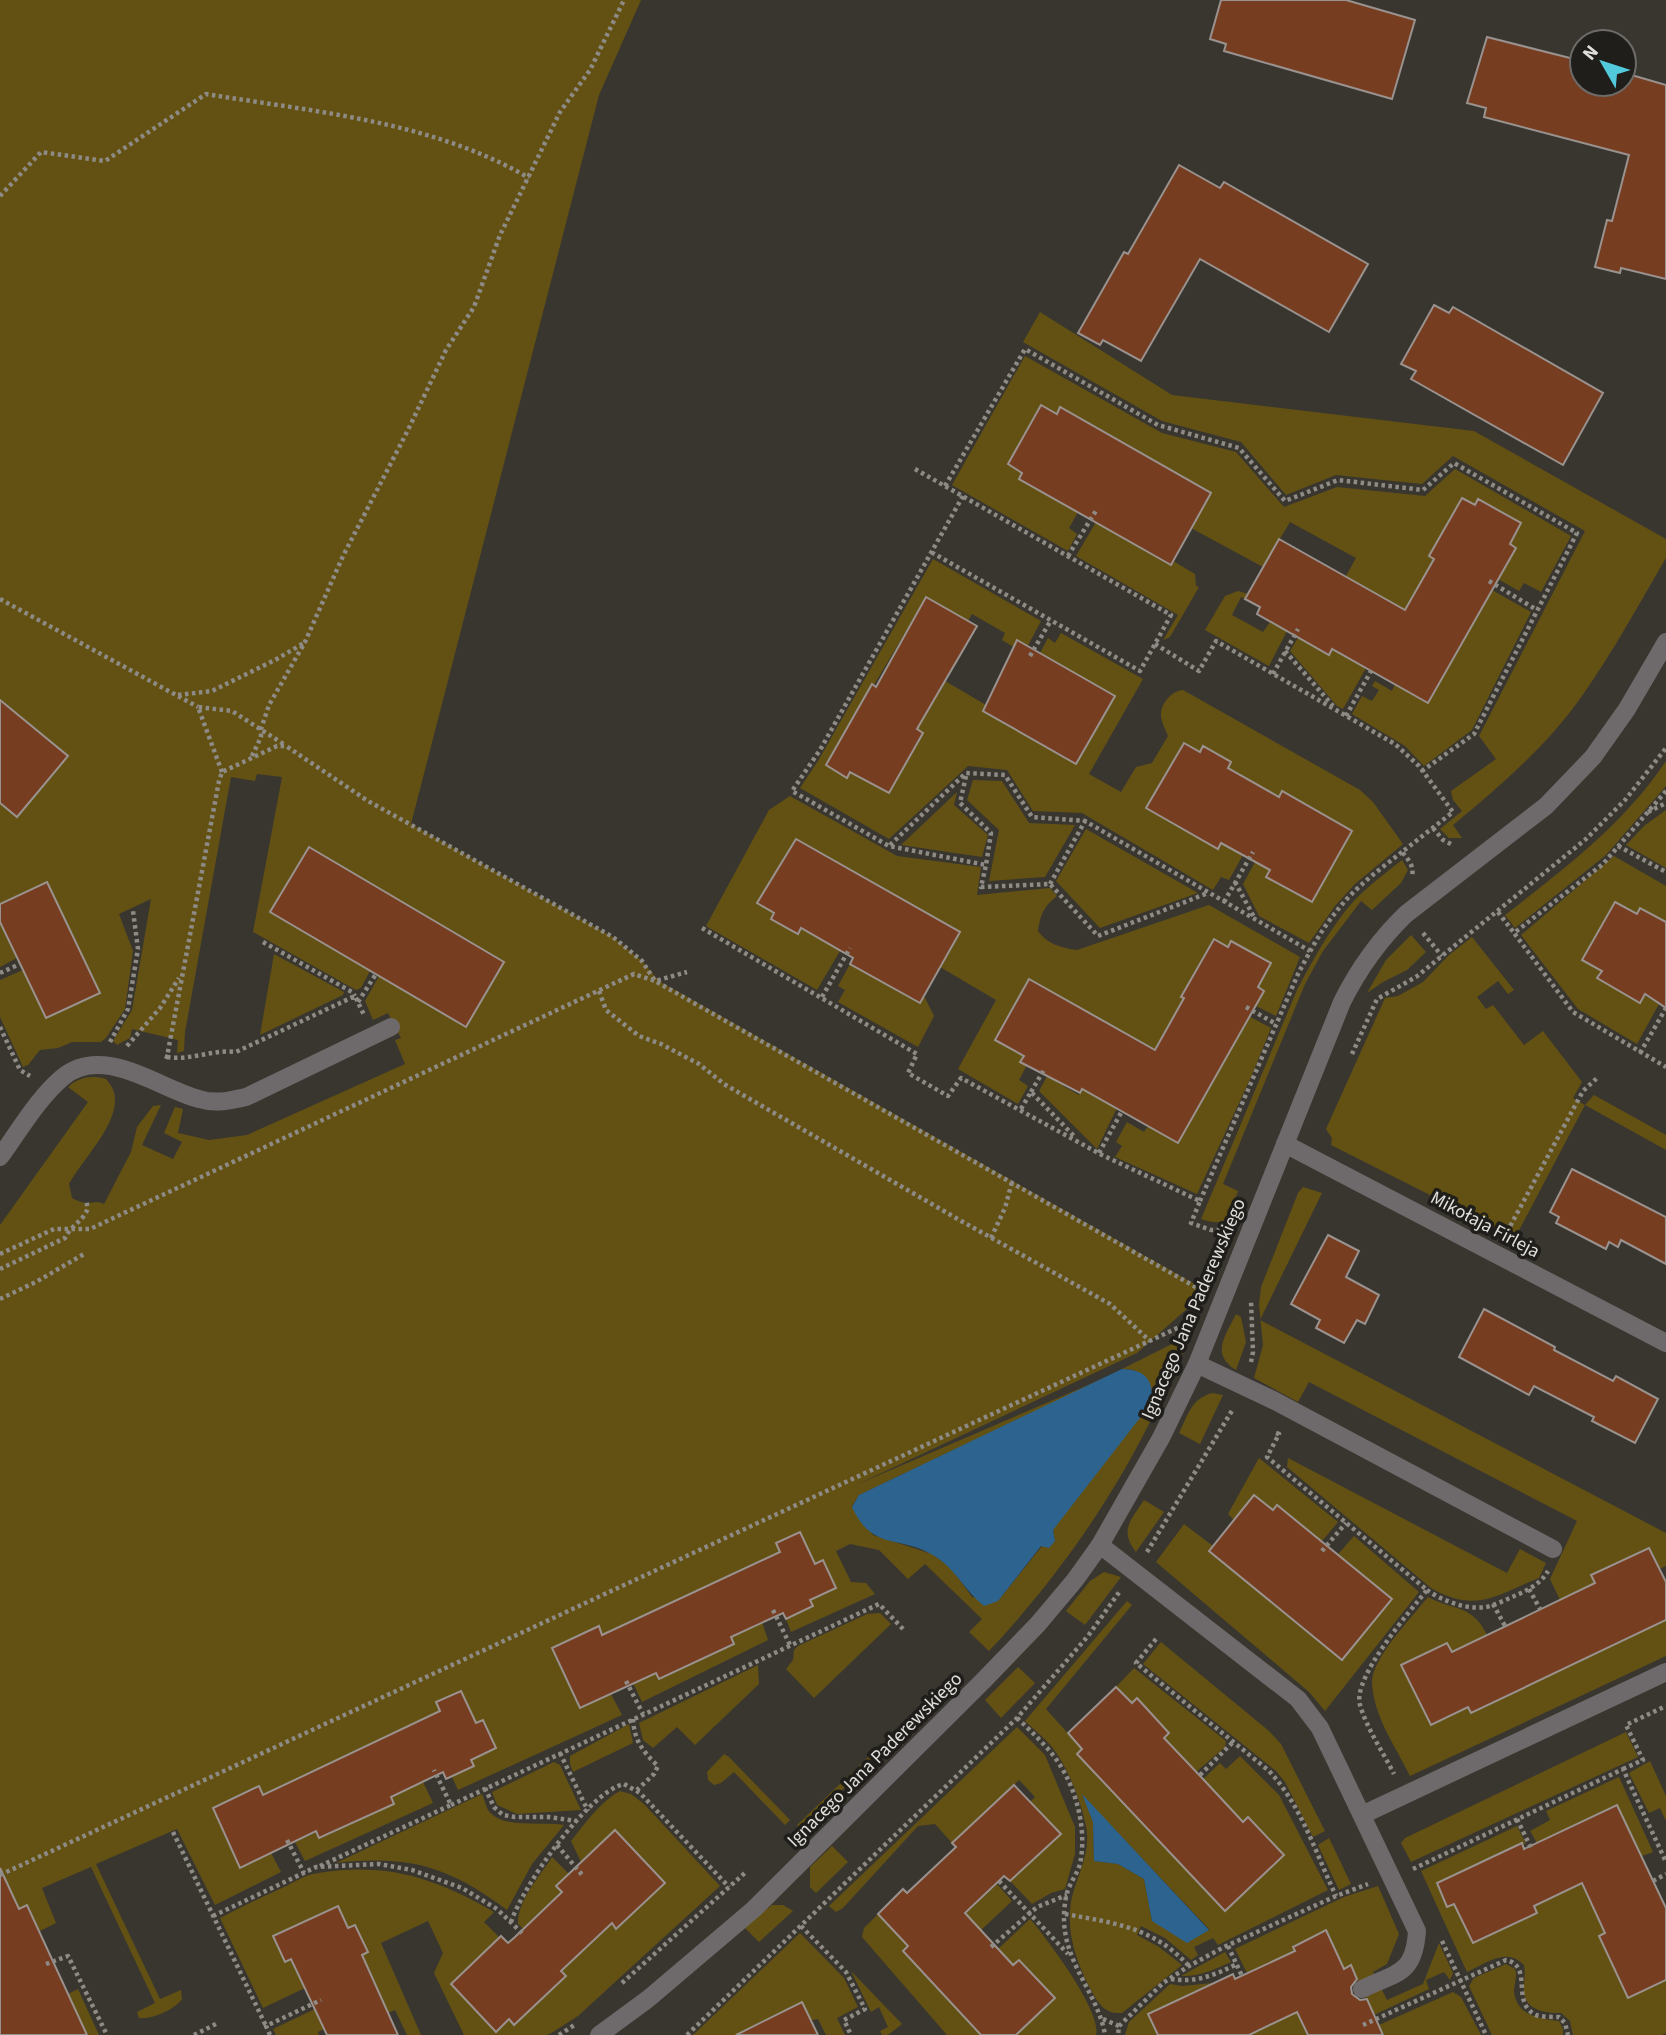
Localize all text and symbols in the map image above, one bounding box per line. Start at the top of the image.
north arrow [1568,28,1638,98]
text: N [1576,40,1605,67]
street label: Mikołaja Firleja [1426,1185,1544,1265]
street label: Ignacego Jana Paderewskiego [1135,1194,1253,1424]
street label: Ignacego Jana Paderewskiego [781,1666,969,1854]

